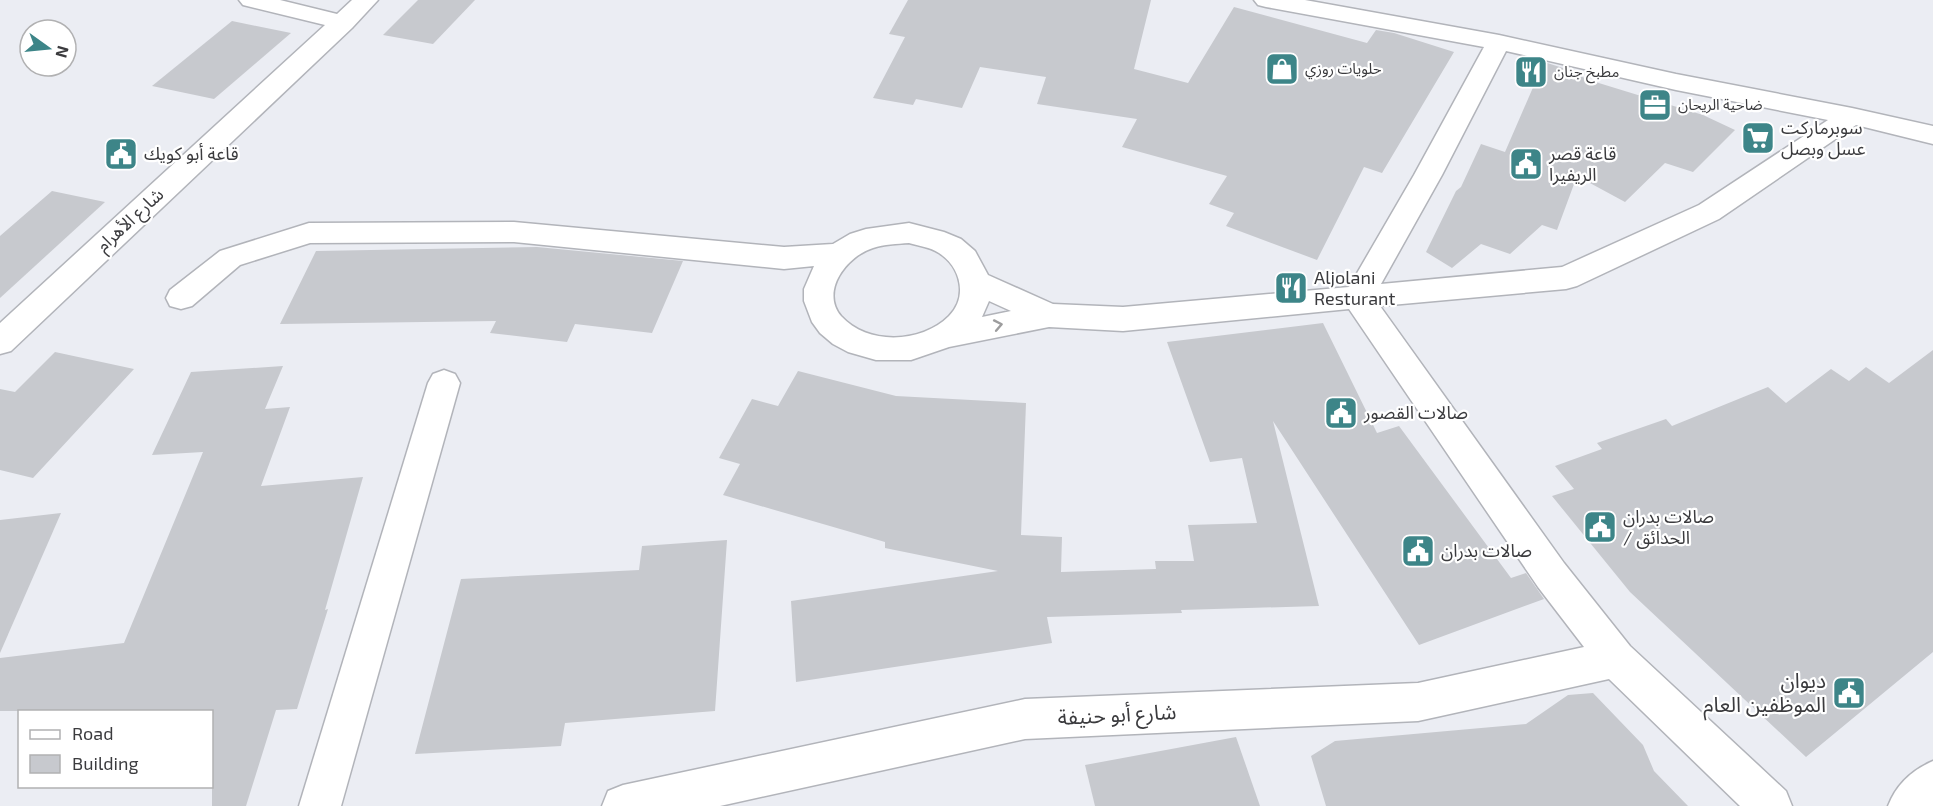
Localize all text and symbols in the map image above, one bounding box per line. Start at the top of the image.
north arrow [18,18,78,78]
text: N [52,44,74,60]
shop icon: حلويات روزي [1264,51,1300,87]
restaurant icon: مطبخ جنان [1513,54,1549,90]
place label: حلويات روزي [1305,59,1382,80]
place label: مطبخ جنان [1554,62,1619,84]
office icon: ضاحية الريحان [1637,87,1673,123]
place label: ضاحية الريحان [1678,95,1763,114]
place label: سوبرماركت عسل وبصل [1781,116,1866,160]
supermarket icon: سوبرماركت عسل وبصل [1740,120,1776,156]
public building icon: قاعة أبو كويك [103,136,139,172]
place label: قاعة أبو كويك [144,142,239,165]
place label: قاعة قصر الريفيرا [1548,142,1616,186]
public building icon: قاعة قصر الريفيرا [1508,146,1544,182]
street label: شارع الأهرام [91,183,170,259]
place label: Aljolani Resturant [1314,266,1396,309]
restaurant icon: Aljolani Resturant [1273,270,1309,306]
one-way arrow [993,319,1003,332]
public building icon: صالات القصور [1323,395,1359,431]
place label: صالات القصور [1363,401,1468,424]
place label: صالات بدران / الحدائق [1623,505,1714,549]
public building icon: صالات بدران / الحدائق [1582,509,1618,545]
public building icon: صالات بدران [1400,533,1436,569]
place label: صالات بدران [1441,539,1532,562]
place label: ديوان الموظفين العام [1703,667,1826,721]
public building icon: ديوان الموظفين العام [1831,675,1867,711]
street label: شارع أبو حنيفة [1057,698,1177,733]
legend [18,710,213,788]
text: Road [72,722,113,744]
text: Building [72,752,139,774]

